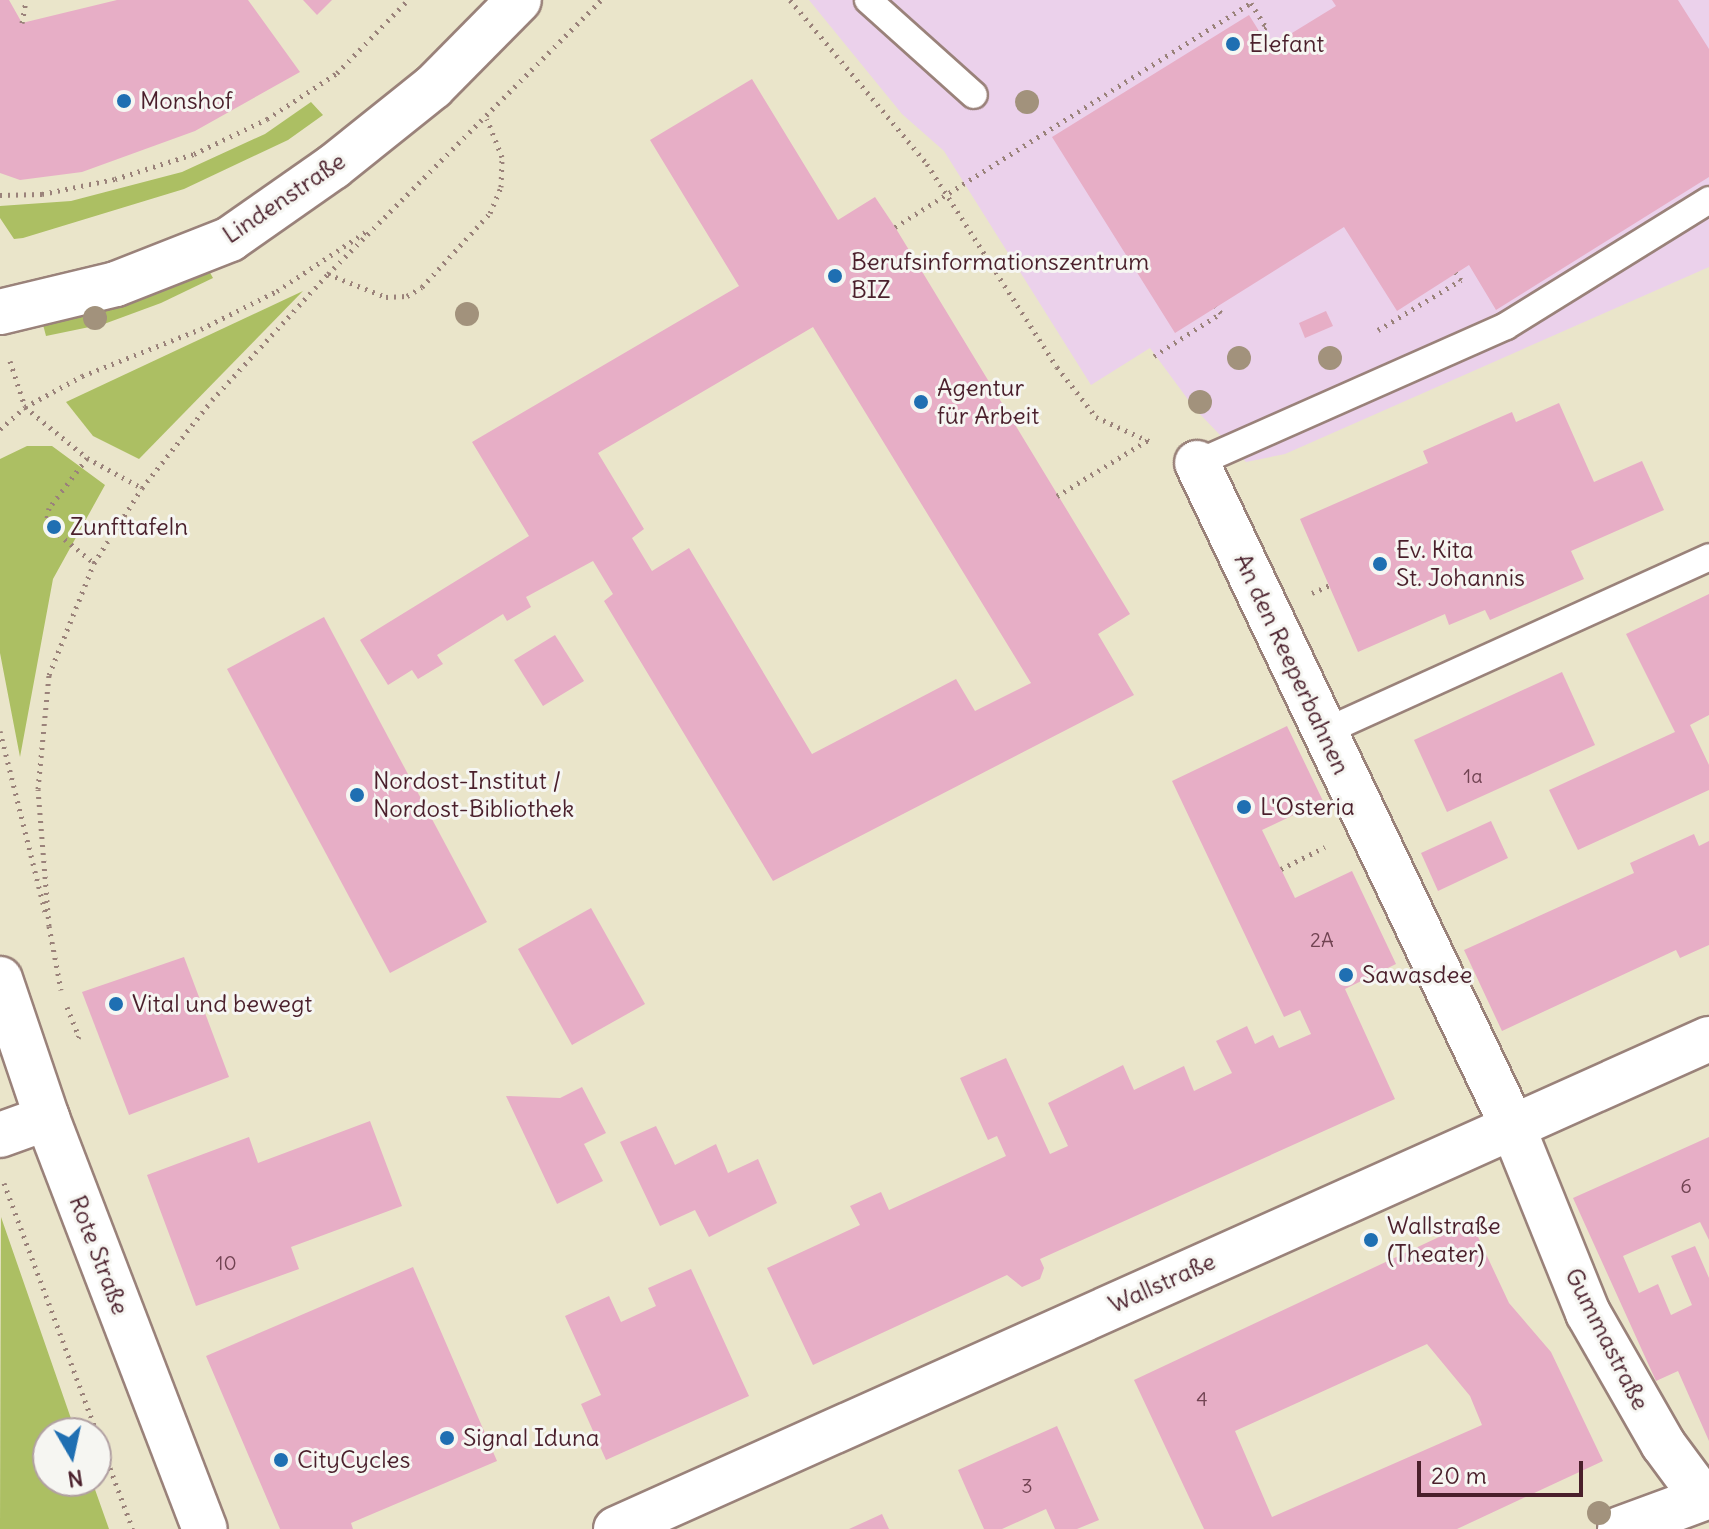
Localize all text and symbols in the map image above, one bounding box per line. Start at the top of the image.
place label: Elefant [1249,30,1324,58]
marker: Elefant [1224,35,1242,53]
place label: Monshof [140,87,233,115]
marker: Monshof [115,92,133,110]
street label: Lindenstraße [217,147,351,249]
place label: Berufsinformationszentrum BIZ [851,248,1149,304]
marker: Berufsinformationszentrum BIZ [826,267,844,285]
place label: Agentur für Arbeit [937,374,1039,430]
marker: Agentur für Arbeit [912,393,930,411]
place label: Zunfttafeln [70,513,188,541]
marker: Zunfttafeln [45,518,63,536]
place label: Ev. Kita St. Johannis [1396,536,1525,592]
street label: An den Reeperbahnen [1228,549,1356,779]
marker: Ev. Kita St. Johannis [1371,555,1389,573]
house number: 1a [1463,763,1483,787]
place label: Nordost-Institut / Nordost-Bibliothek [373,767,574,823]
marker: Nordost-Institut / Nordost-Bibliothek [348,786,366,804]
place label: L'Osteria [1260,793,1355,821]
marker: L'Osteria [1235,798,1253,816]
house number: 2A [1310,927,1334,951]
place label: Sawasdee [1362,961,1472,989]
marker: Sawasdee [1337,966,1355,984]
place label: Vital und bewegt [132,990,312,1018]
marker: Vital und bewegt [107,995,125,1013]
house number: 6 [1680,1173,1692,1197]
street label: Rote Straße [63,1191,135,1319]
place label: Wallstraße (Theater) [1387,1212,1501,1268]
marker: Wallstraße (Theater) [1362,1231,1380,1249]
street label: Wallstraße [1104,1247,1220,1319]
house number: 10 [215,1250,237,1274]
street label: Gummastraße [1559,1263,1655,1415]
house number: 4 [1196,1386,1208,1410]
north arrow [32,1417,112,1497]
place label: Signal Iduna [463,1424,600,1452]
marker: Signal Iduna [438,1429,456,1447]
scale bar [1421,1445,1587,1495]
place label: CityCycles [297,1446,410,1474]
marker: CityCycles [272,1451,290,1469]
text: 20 m [1431,1460,1487,1490]
text: N [66,1464,85,1494]
house number: 3 [1021,1473,1033,1497]

